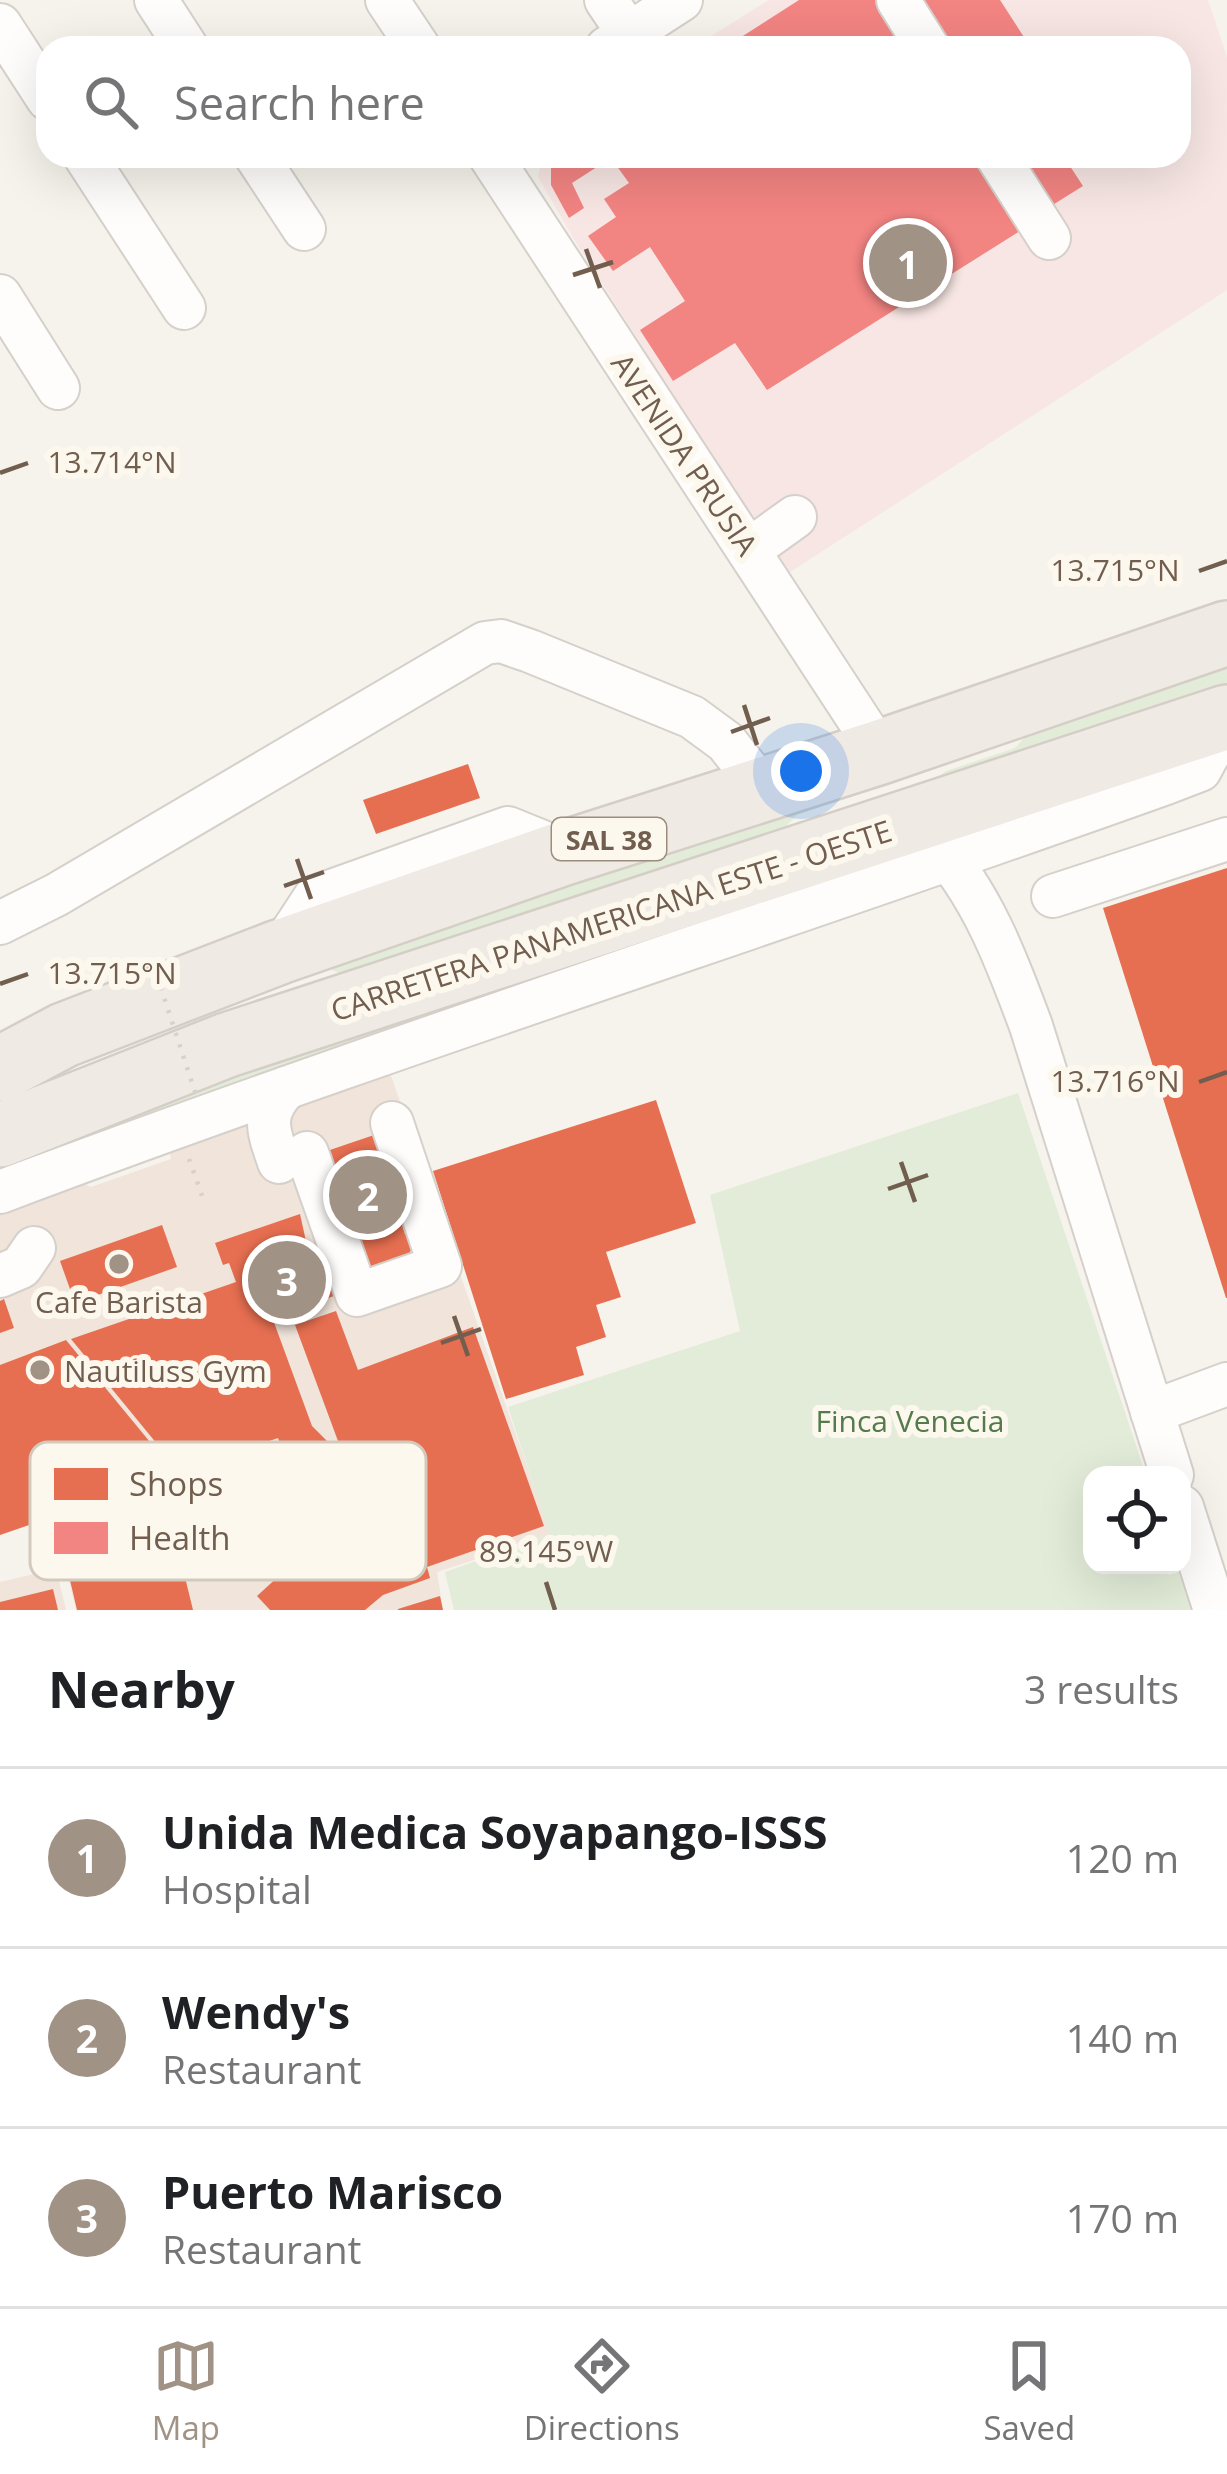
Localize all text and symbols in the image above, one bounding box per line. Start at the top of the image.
search box [36,36,1191,168]
icon: search [78,69,144,135]
text: Search here [174,72,425,133]
pin: 1 [869,218,947,308]
street label: AVENIDA PRUSIA [602,345,768,563]
text: 13.714°N [47,441,177,482]
text: 13.715°N [1050,549,1180,590]
your location [771,741,831,801]
street label: CARRETERA PANAMERICANA ESTE - OESTE [325,810,897,1030]
road number: SAL 38 [552,818,666,860]
text: 13.715°N [47,952,177,993]
text: 13.716°N [1050,1060,1180,1101]
pin: 2 [329,1150,407,1240]
pin: 3 [248,1235,326,1325]
marker: Cafe Barista [106,1251,132,1277]
place label: Cafe Barista [35,1281,203,1322]
place label: Nautiluss Gym [64,1350,267,1391]
marker: Nautiluss Gym [27,1357,53,1383]
park label: Finca Venecia [816,1400,1004,1441]
legend [30,1442,426,1580]
text: Shops [129,1461,223,1506]
map controls [1083,1466,1191,1574]
button: locate [1083,1466,1191,1574]
text: Health [129,1515,231,1560]
text: 89.145°W [479,1530,613,1571]
text: Nearby [48,1653,235,1723]
text: 3 results [1024,1662,1179,1715]
text: Unida Medica Soyapango-ISSS [162,1801,828,1862]
text: 1 [76,1831,98,1884]
text: 120 m [1066,1831,1179,1884]
text: Hospital [162,1862,312,1915]
text: Wendy's [162,1981,350,2042]
text: 2 [76,2011,98,2064]
text: 140 m [1066,2011,1179,2064]
text: Restaurant [162,2042,361,2095]
text: Puerto Marisco [162,2161,503,2222]
text: 3 [76,2191,98,2244]
text: 170 m [1066,2191,1179,2244]
text: Restaurant [162,2222,361,2275]
tab: Map [152,2333,220,2450]
tab: Directions [524,2333,680,2450]
tab: Saved [983,2333,1075,2450]

